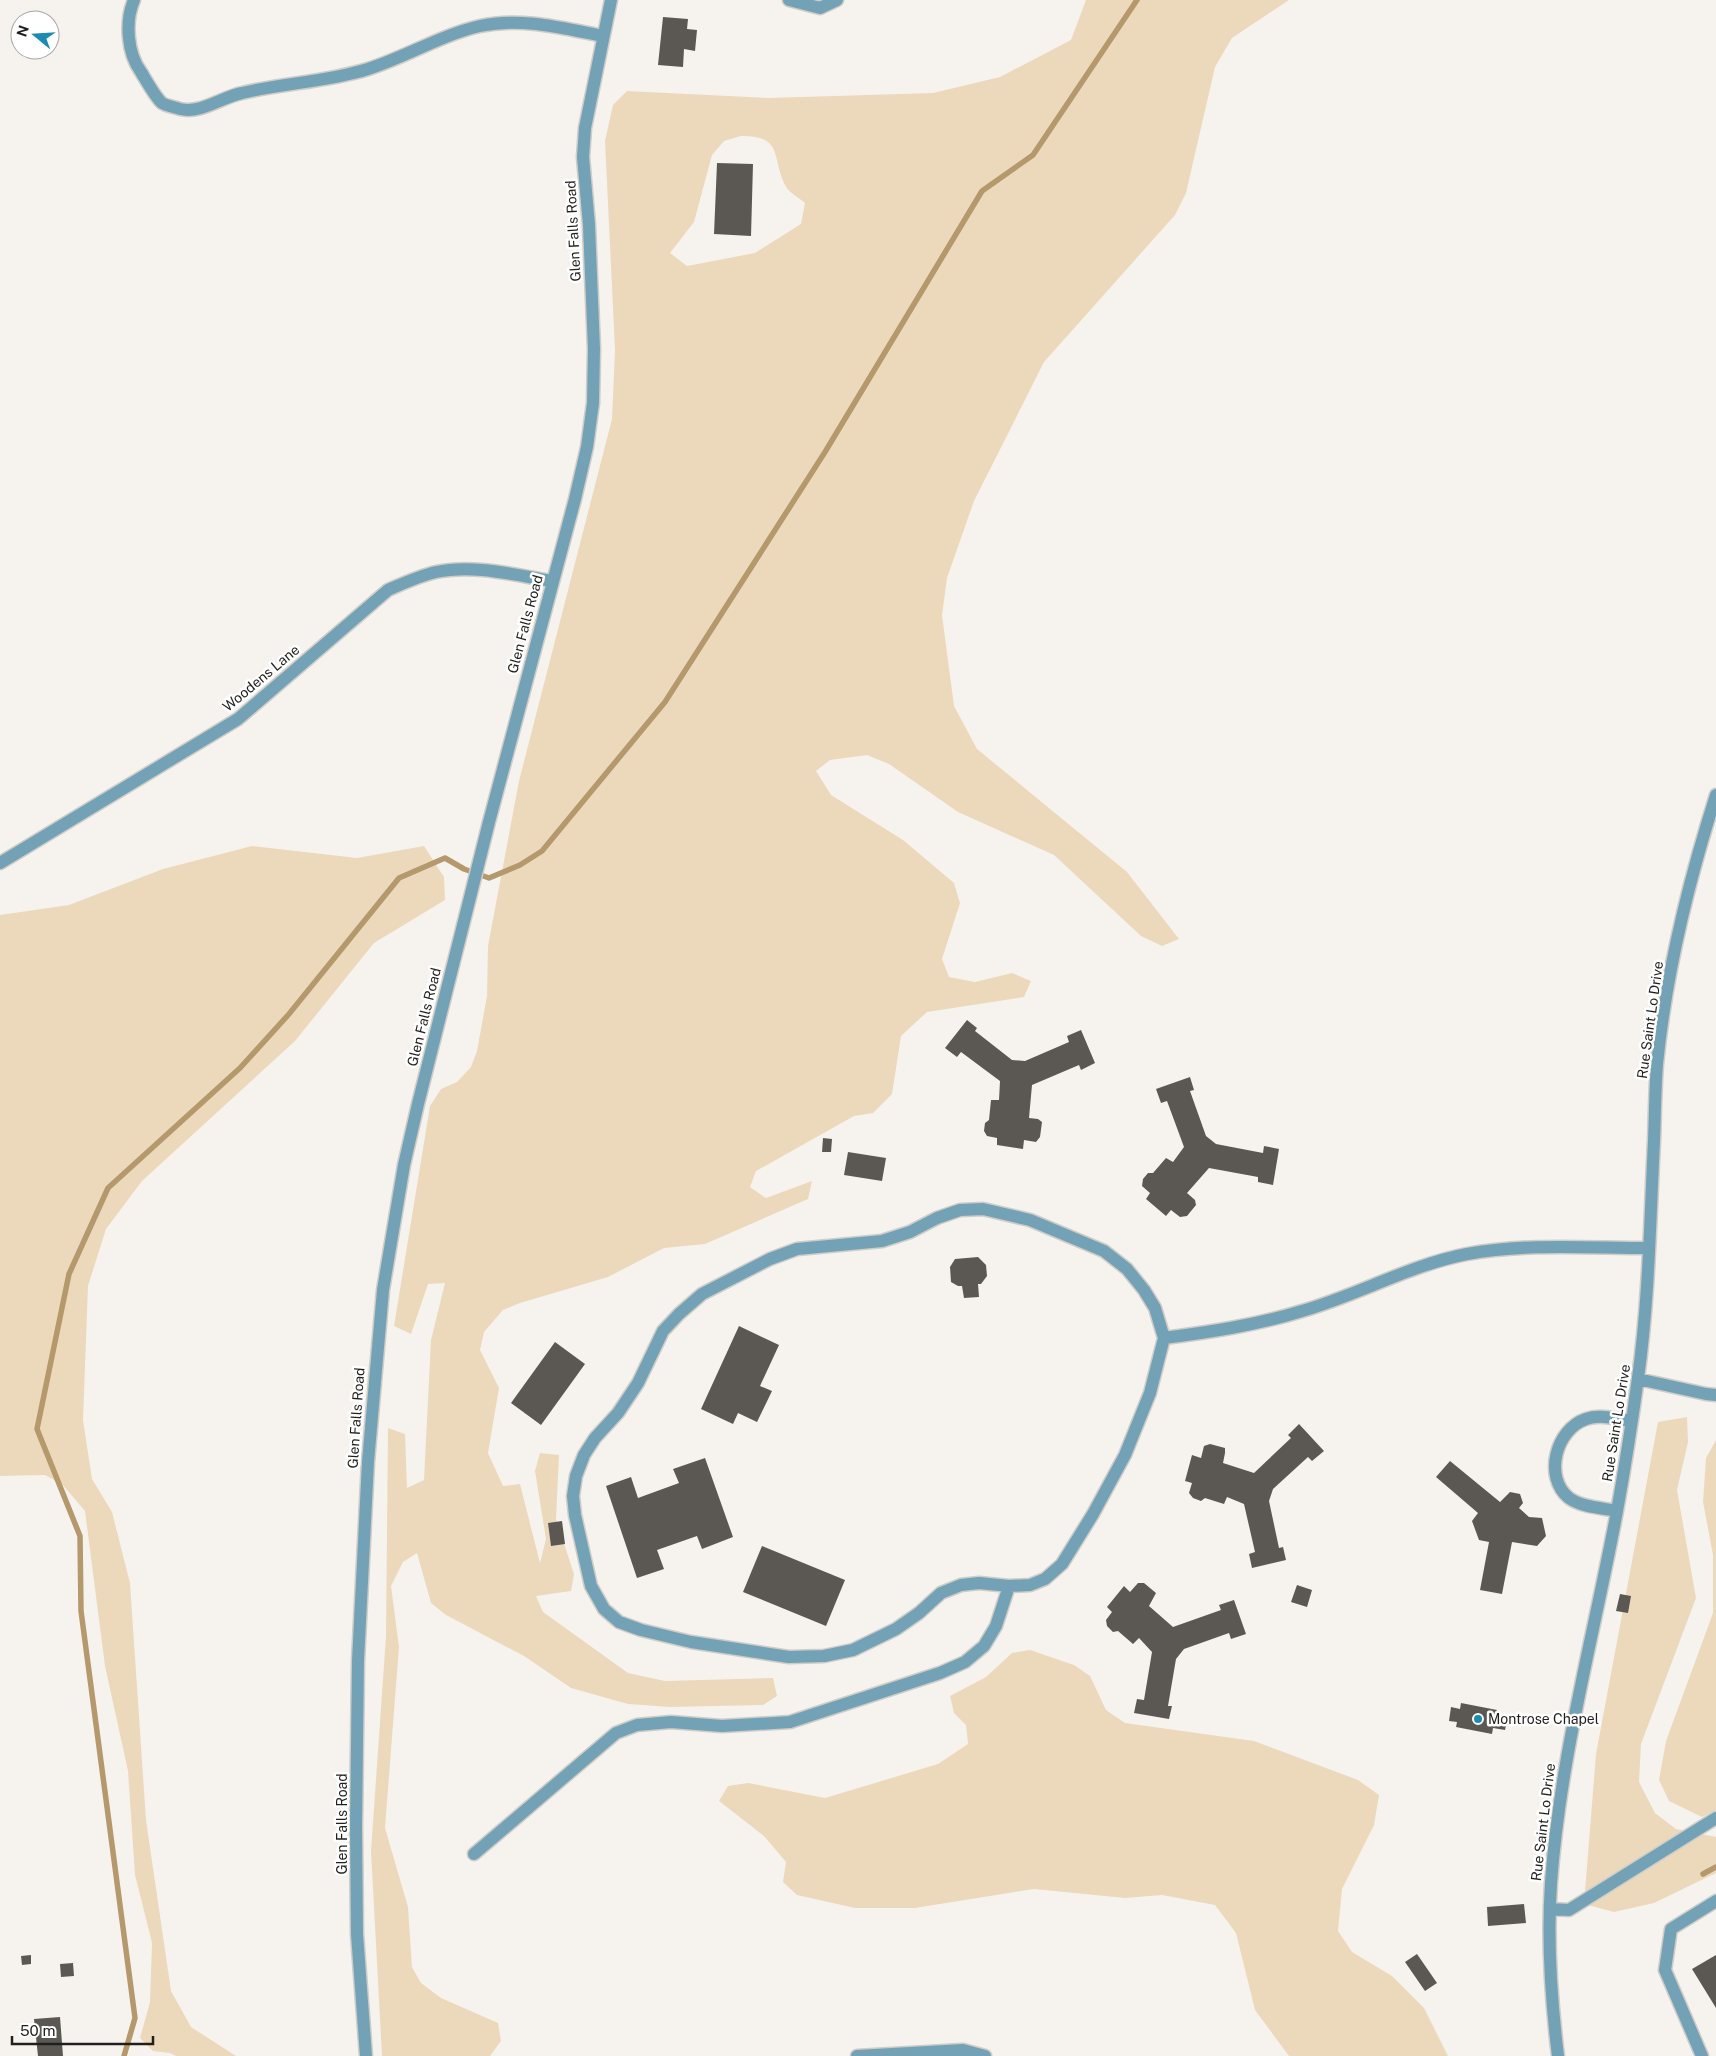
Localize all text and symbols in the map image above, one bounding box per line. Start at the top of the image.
north arrow [10,10,60,60]
text: N [13,23,32,39]
street label: Glen Falls Road [562,180,584,282]
street label: Glen Falls Road [504,573,546,675]
street label: Woodens Lane [220,641,303,715]
street label: Rue Saint Lo Drive [1634,960,1666,1080]
street label: Glen Falls Road [404,966,444,1068]
street label: Rue Saint Lo Drive [1599,1363,1633,1483]
street label: Glen Falls Road [344,1367,368,1469]
place label: Montrose Chapel [1488,1711,1599,1727]
marker: Montrose Chapel [1472,1713,1484,1725]
street label: Rue Saint Lo Drive [1528,1762,1558,1882]
street label: Glen Falls Road [334,1773,350,1875]
scale bar [12,2014,154,2046]
text: 50 m [20,2022,55,2039]

